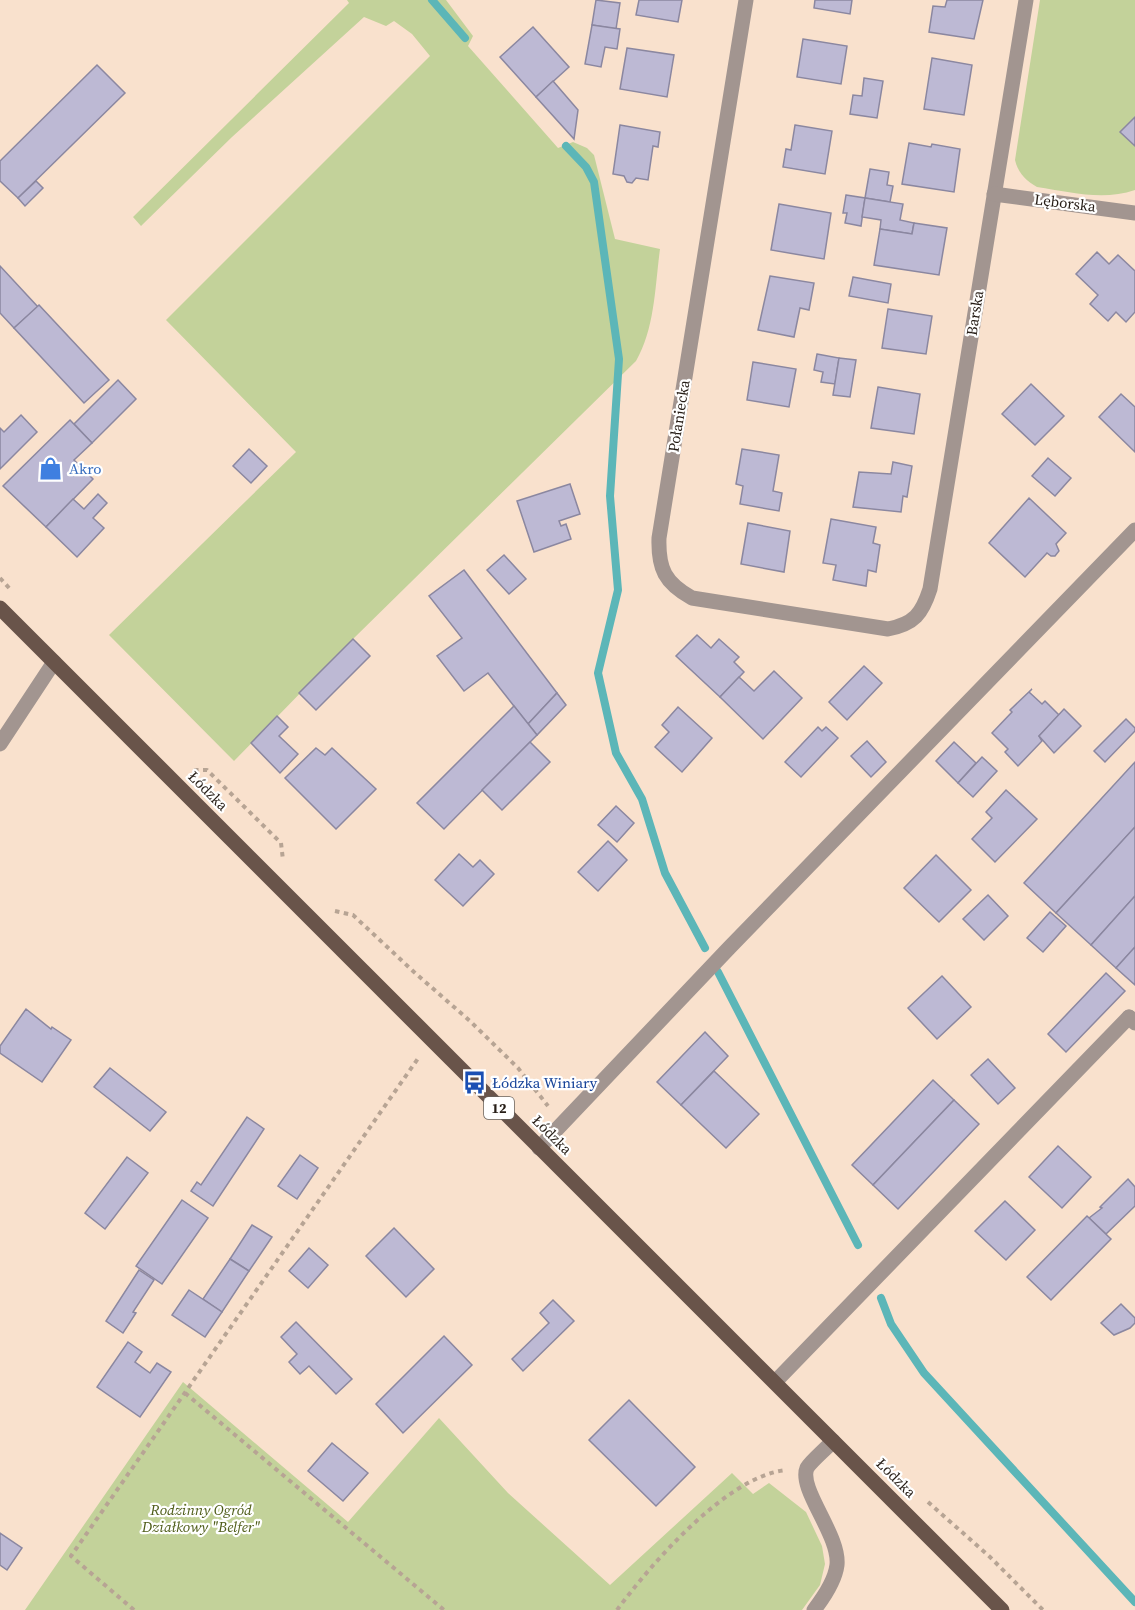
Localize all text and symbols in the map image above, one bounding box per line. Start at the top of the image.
street label: Lęborska [1033,188,1097,217]
street label: Barska [961,289,988,337]
street label: Połaniecka [662,378,695,453]
shop icon: Akro [38,456,64,482]
place label: Akro [69,458,102,479]
street label: Łódzka [184,766,233,815]
bus stop icon: Łódzka Winiary [461,1070,487,1096]
place label: Łódzka Winiary [492,1072,598,1093]
road number: 12 [484,1097,514,1119]
street label: Łódzka [528,1110,577,1159]
street label: Łódzka [872,1453,921,1502]
park label: Rodzinny Ogród Działkowy "Belfer" [141,1499,261,1537]

